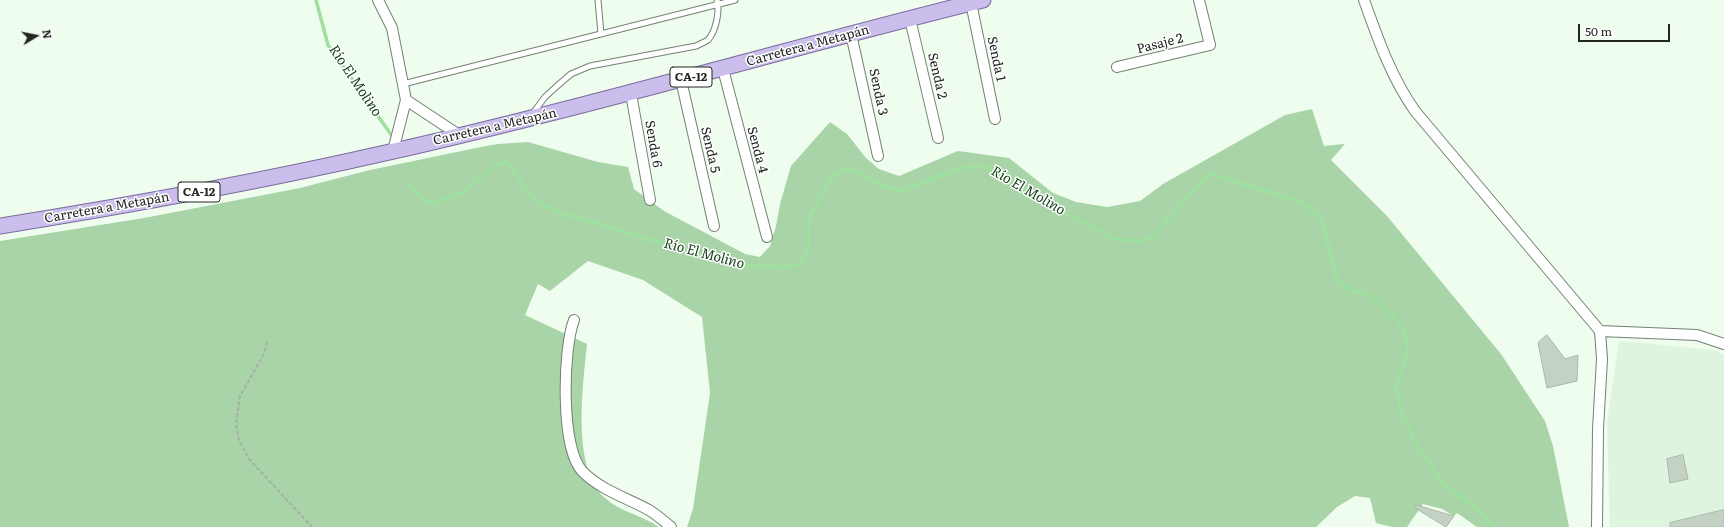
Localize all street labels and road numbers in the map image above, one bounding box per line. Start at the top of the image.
street label: Carretera a Metapán [745,22,871,70]
street label: Pasaje 2 [1135,31,1185,57]
street label: Senda 1 [984,35,1008,83]
street label: Senda 2 [924,51,950,101]
road number: CA-12 [670,67,712,87]
street label: Senda 3 [865,67,891,117]
street label: Carretera a Metapán [432,105,558,149]
street label: Senda 6 [641,119,665,169]
street label: Senda 5 [697,125,723,175]
street label: Senda 4 [743,125,771,175]
road number: CA-12 [178,182,220,202]
street label: Carretera a Metapán [43,189,171,227]

